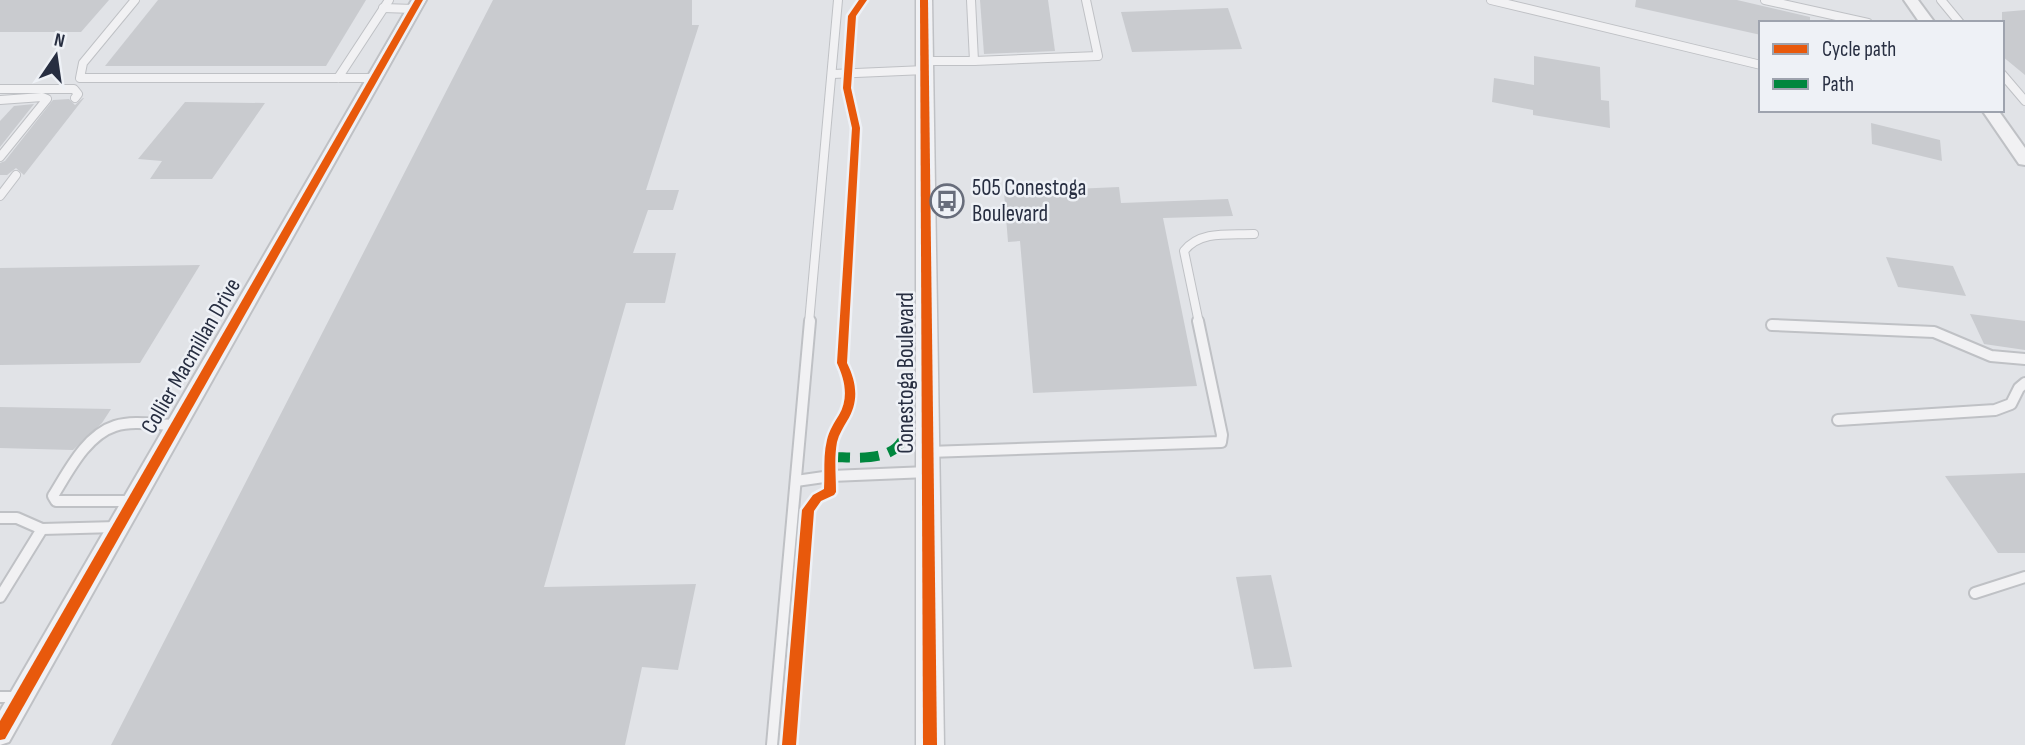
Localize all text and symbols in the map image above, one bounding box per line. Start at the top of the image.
north arrow [21,21,91,91]
legend [1759,21,2004,112]
text: N [52,29,67,53]
text: Cycle path [1822,37,1896,62]
text: Path [1822,72,1854,97]
place label: 505 Conestoga Boulevard [972,174,1086,228]
bus stop icon: 505 Conestoga Boulevard [928,182,966,220]
street label: Collier Macmillan Drive [135,273,247,439]
street label: Conestoga Boulevard [892,292,920,454]

